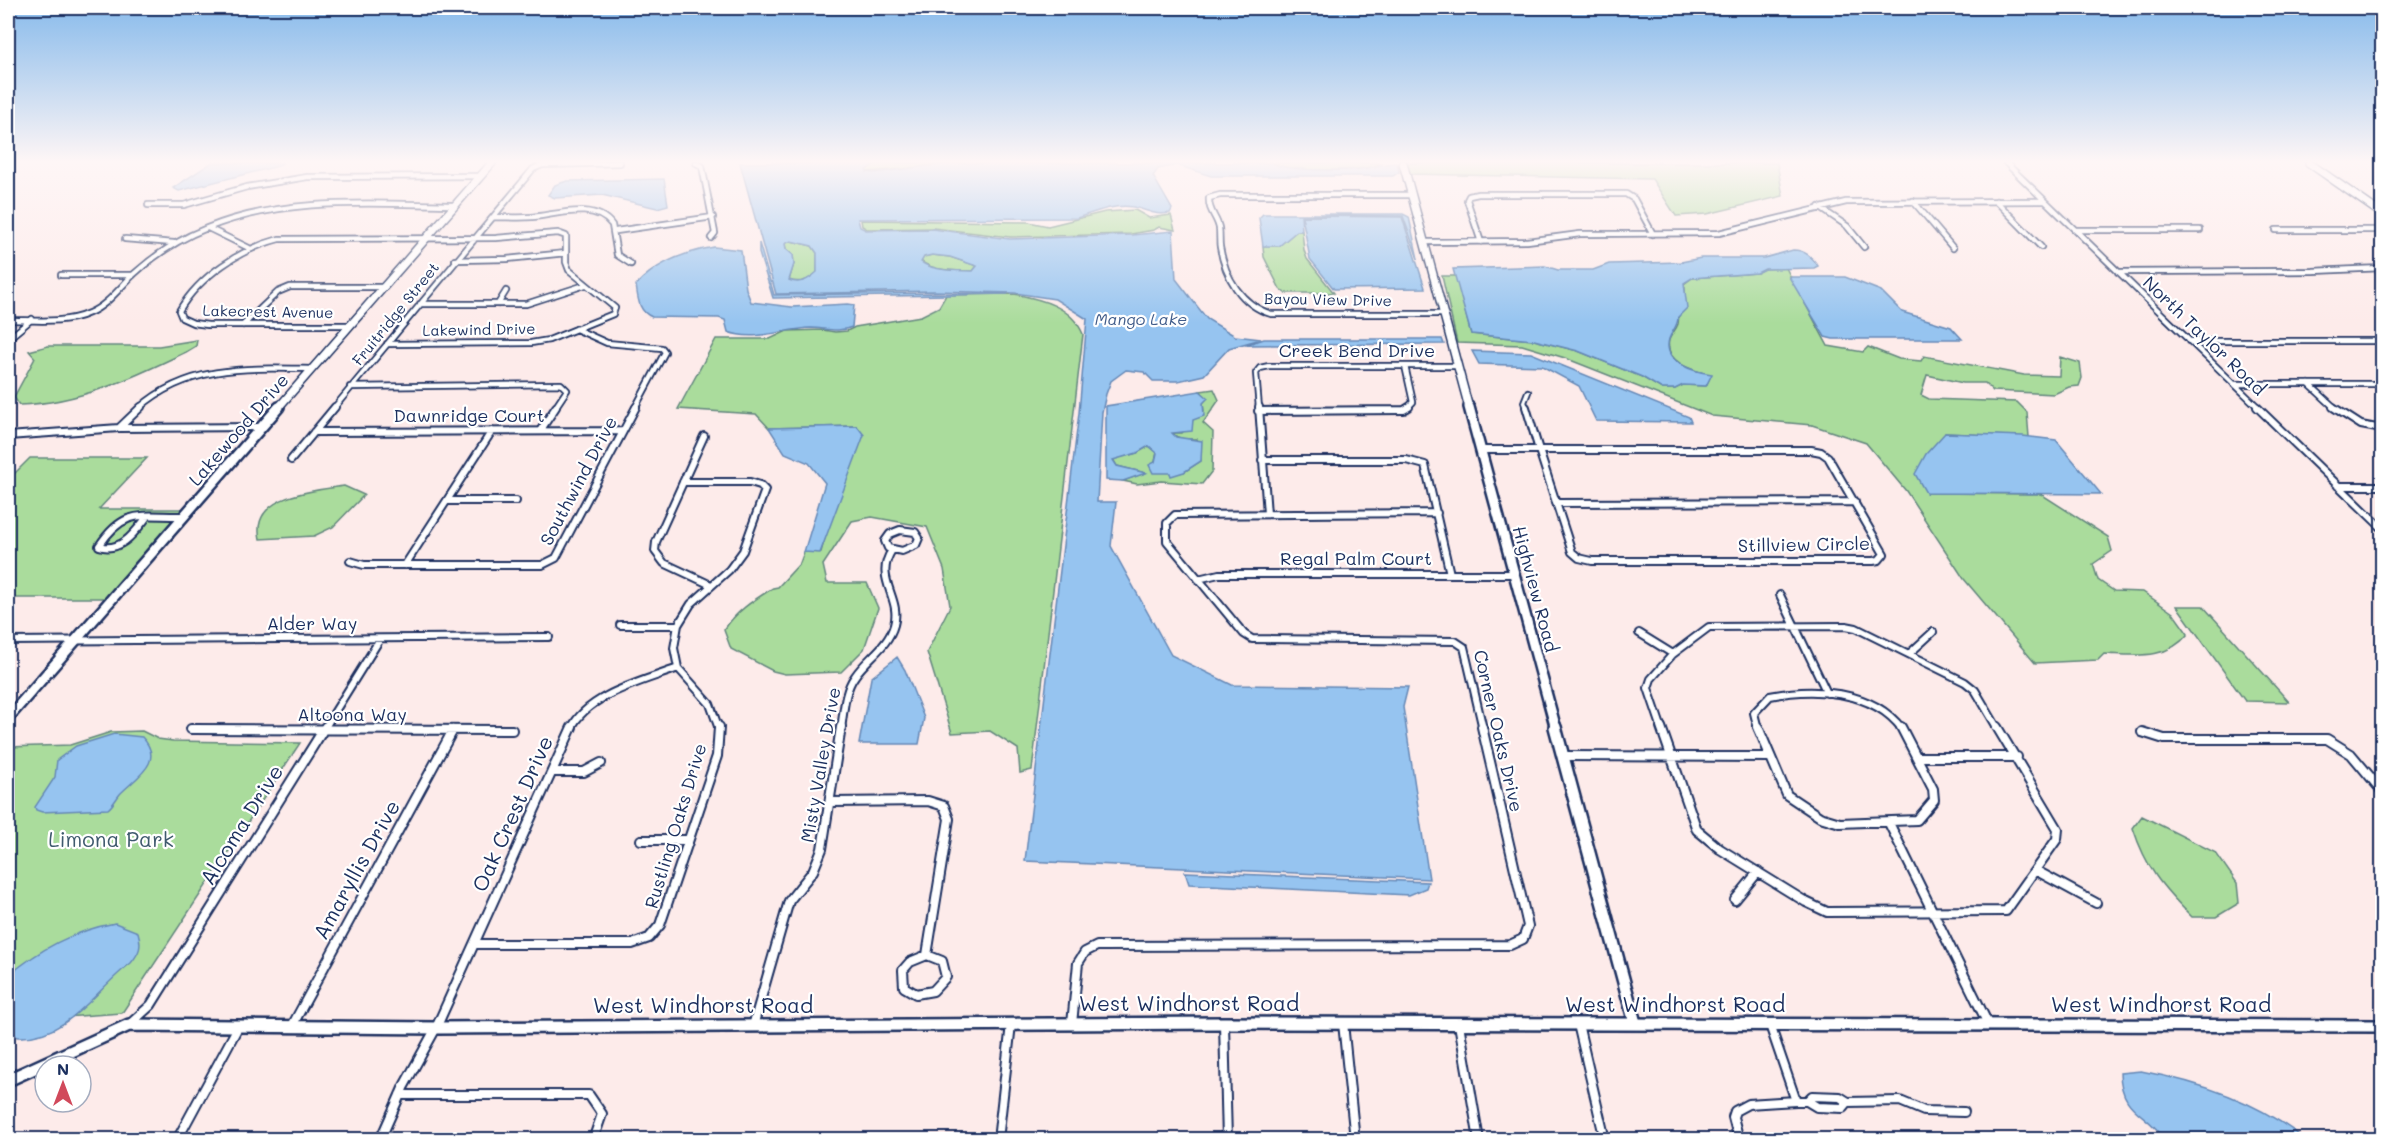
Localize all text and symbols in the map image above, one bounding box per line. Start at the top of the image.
street label: Fruitridge Street [347,258,443,369]
street label: North Taylor Road [2138,270,2271,400]
street label: Bayou View Drive [1264,288,1392,310]
street label: Lakecrest Avenue [202,300,334,322]
water label: Mango Lake [1095,308,1187,329]
street label: Lakewind Drive [422,318,536,340]
street label: Creek Bend Drive [1279,338,1435,362]
street label: Lakewood Drive [183,368,294,491]
street label: Dawnridge Court [393,403,545,427]
street label: Southwind Drive [534,412,622,549]
street label: Highview Road [1508,523,1564,654]
street label: Stillview Circle [1738,531,1870,557]
street label: Regal Palm Court [1280,546,1432,570]
street label: Alder Way [267,611,357,635]
street label: Corner Oaks Drive [1469,647,1529,814]
street label: Misty Valley Drive [795,685,845,844]
street label: Altoona Way [297,702,407,726]
street label: Oak Crest Drive [465,731,558,896]
street label: Rustling Oaks Drive [639,740,712,911]
street label: Alcoma Drive [193,759,288,889]
street label: Amaryllis Drive [306,795,405,944]
park label: Limona Park [48,825,174,852]
street label: West Windhorst Road [1079,989,1299,1016]
street label: West Windhorst Road [1565,990,1785,1017]
street label: West Windhorst Road [2051,990,2271,1017]
street label: West Windhorst Road [593,991,813,1018]
north arrow [33,1054,93,1114]
text: N [57,1058,69,1079]

